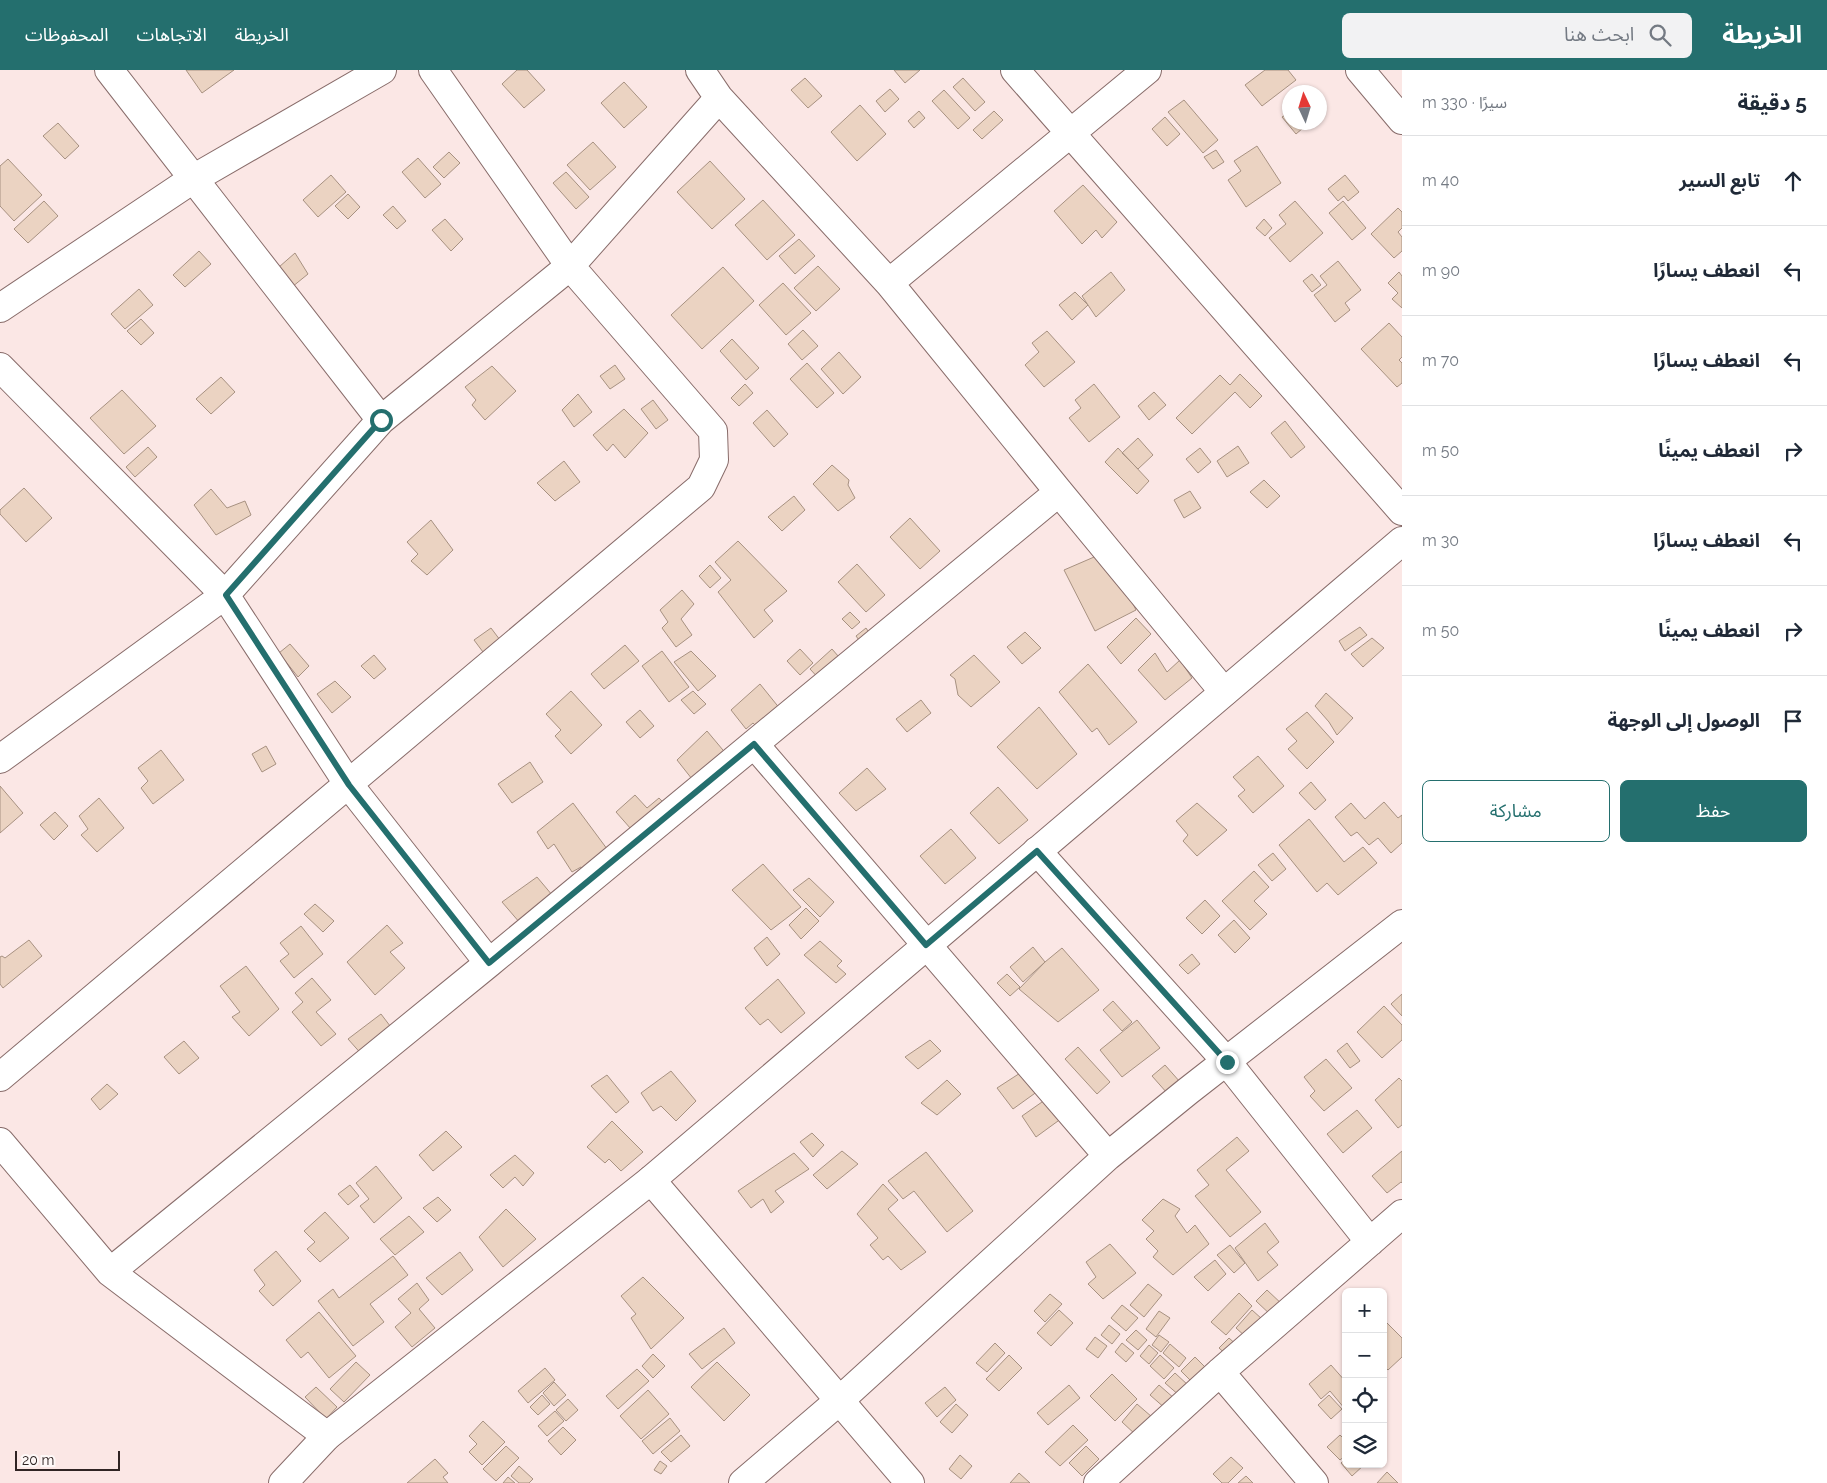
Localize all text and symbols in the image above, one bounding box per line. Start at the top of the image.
search box [1342,13,1692,58]
text: الخريطة [1722,20,1802,49]
icon: search [1646,21,1674,49]
text: ابحث هنا [1564,23,1634,45]
text: المحفوظات [25,24,109,45]
text: الاتجاهات [137,24,207,45]
text: الخريطة [235,24,289,45]
north arrow [1282,85,1327,130]
text: 5 دقيقة [1737,90,1807,115]
text: سيرًا · 330 m [1422,93,1507,112]
icon: ahead [1779,167,1807,195]
text: تابع السير [1679,169,1760,191]
text: 40 m [1422,171,1459,190]
icon: left [1779,257,1807,285]
text: انعطف يسارًا [1653,259,1760,281]
text: 90 m [1422,261,1460,280]
icon: left [1779,347,1807,375]
text: انعطف يسارًا [1653,349,1760,371]
text: 70 m [1422,351,1459,370]
route start [370,409,393,432]
icon: right [1779,437,1807,465]
text: انعطف يمينًا [1658,439,1760,461]
text: 50 m [1422,441,1459,460]
icon: left [1779,527,1807,555]
text: انعطف يسارًا [1653,529,1760,551]
text: 30 m [1422,531,1459,550]
icon: right [1779,617,1807,645]
text: انعطف يمينًا [1658,619,1760,641]
text: 50 m [1422,621,1459,640]
icon: arrive [1779,707,1807,735]
text: الوصول إلى الوجهة [1607,709,1760,731]
button: مشاركة [1422,780,1610,842]
button: حفظ [1620,780,1807,842]
route end [1216,1051,1239,1074]
map controls [1342,1288,1387,1468]
button: + [1342,1288,1387,1333]
button: − [1342,1333,1387,1378]
button: locate [1342,1378,1387,1423]
button: layers [1342,1423,1387,1468]
scale bar [15,1448,120,1471]
text: 20 m [22,1452,54,1468]

